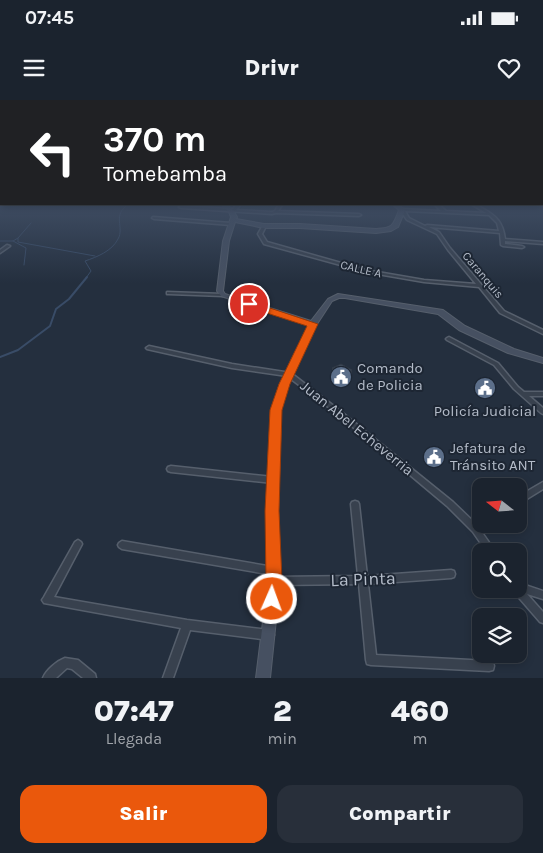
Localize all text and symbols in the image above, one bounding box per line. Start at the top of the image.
text: 07:45 [25,7,74,29]
icon: menu [20,54,48,82]
icon: heart [495,54,523,82]
text: Drivr [244,55,299,81]
text: 370 m [103,119,206,160]
icon: left [20,120,85,185]
text: Tomebamba [103,161,227,187]
street label: Caranquis [460,249,506,301]
street label: CALLE A [339,257,383,281]
pin [228,283,270,325]
icon: arrive [235,290,263,318]
place label: Comando de Policia [357,359,423,394]
public building icon: Comando de Policia [329,365,353,389]
public building icon: Policía Judicial [473,376,497,400]
street label: Juan Abel Echeverria [297,377,417,479]
place label: Policía Judicial [434,402,536,420]
place label: Jefatura de Tránsito ANT [450,439,536,474]
public building icon: Jefatura de Tránsito ANT [422,445,446,469]
north arrow [472,478,528,532]
map controls [472,478,527,663]
button: search [472,543,527,598]
street label: La Pinta [330,567,396,591]
position arrow [245,572,297,624]
button: layers [472,608,527,663]
text: 07:47 [94,693,174,729]
text: 2 [273,693,292,729]
text: 460 [391,693,449,729]
text: Llegada [106,729,162,748]
text: min [268,729,297,748]
text: m [412,729,427,748]
button: Salir [20,785,267,843]
button: Compartir [277,785,523,843]

